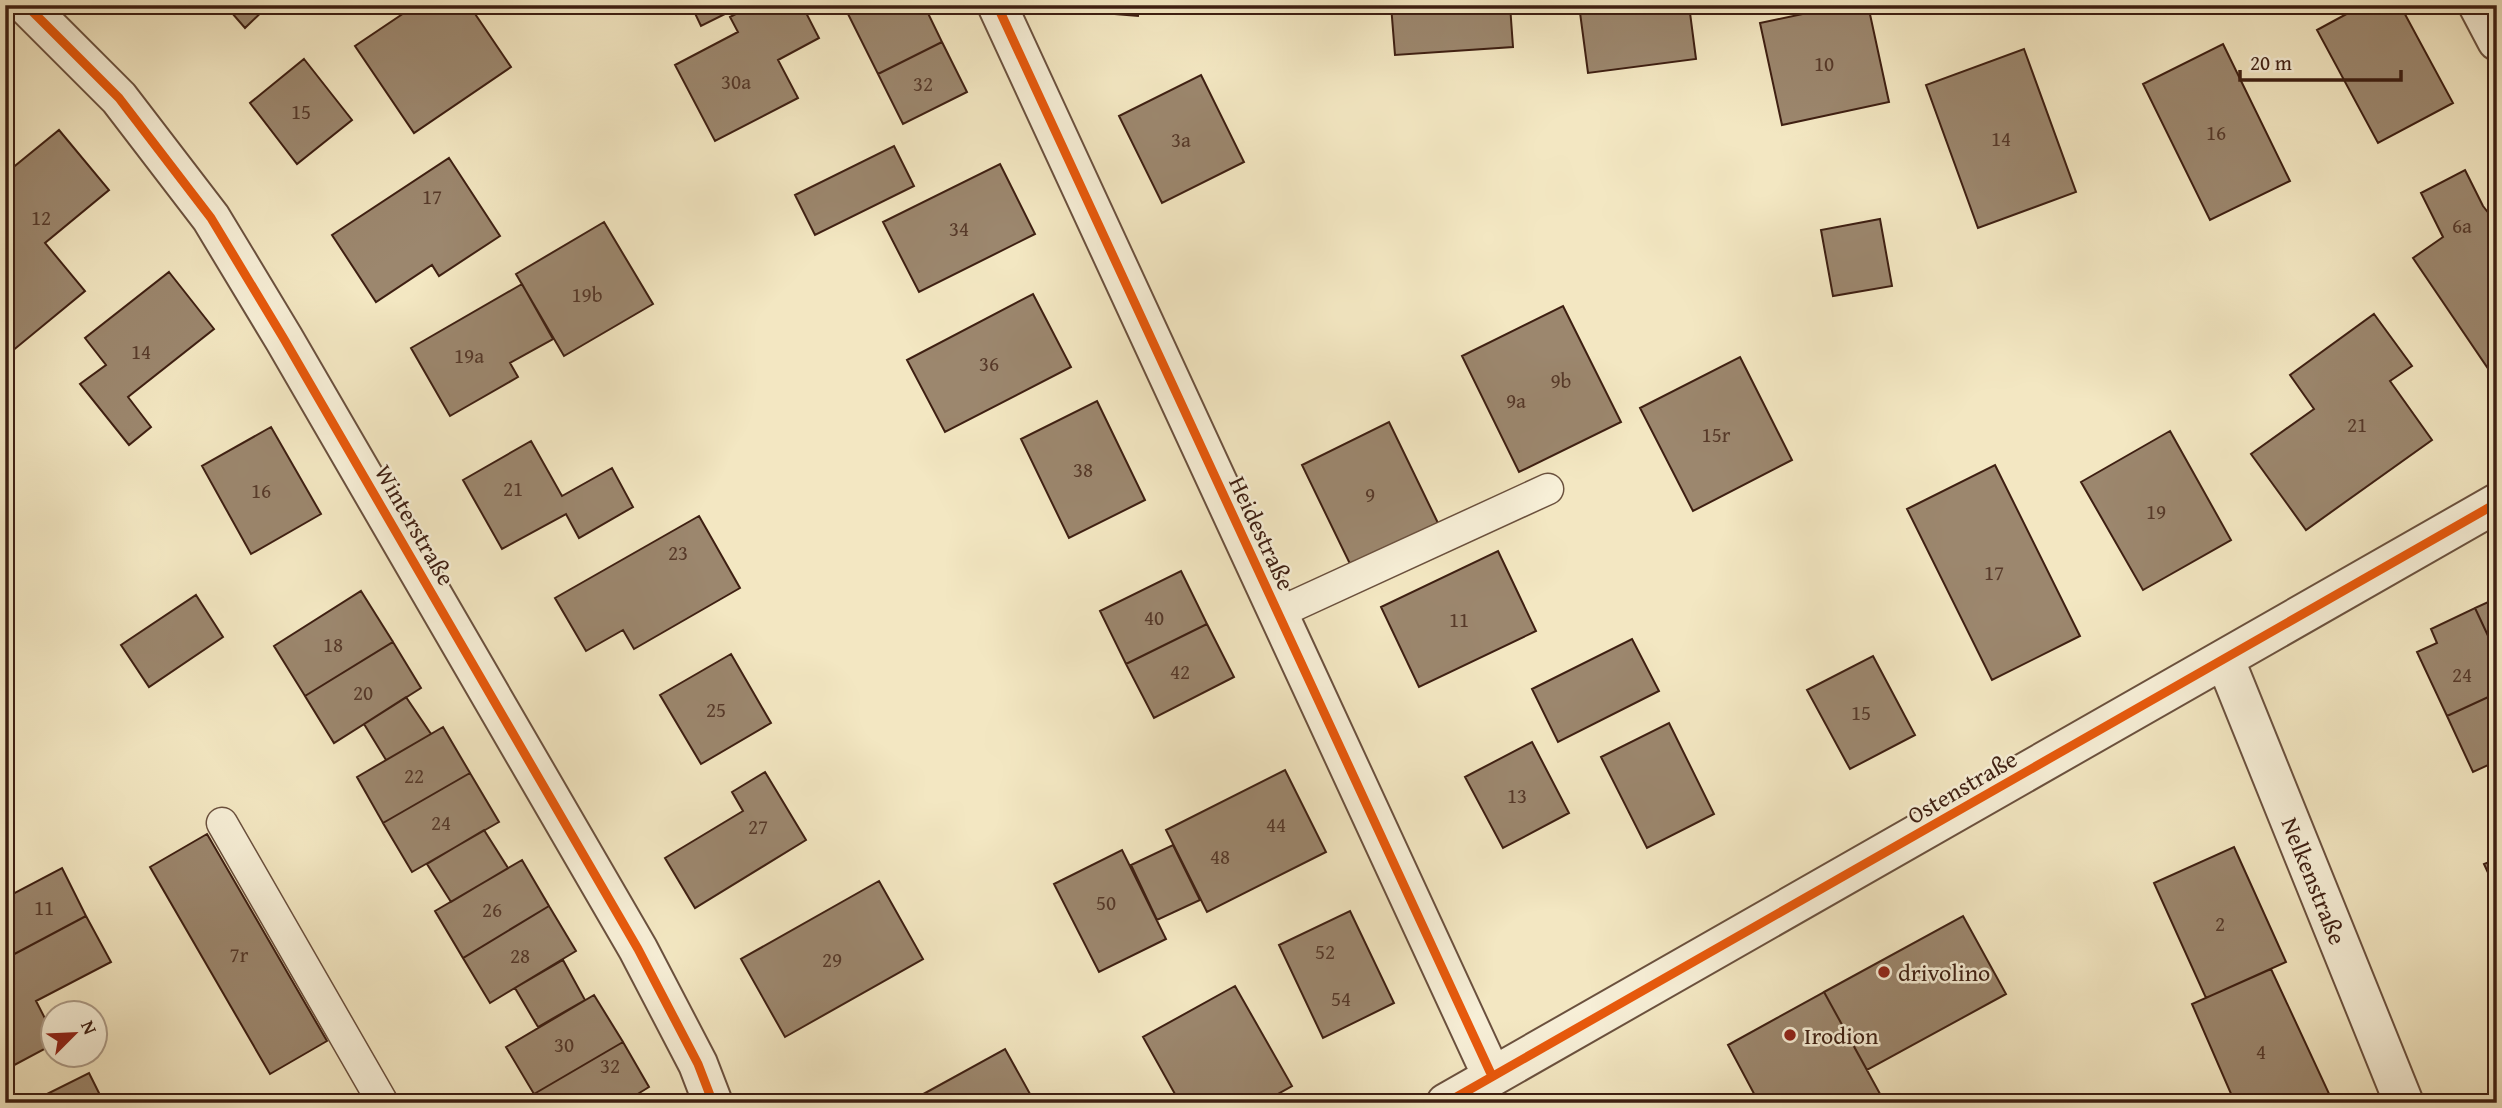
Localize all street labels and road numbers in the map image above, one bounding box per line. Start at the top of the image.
street label: Winterstraße [366,458,464,592]
street label: Heidestraße [1220,470,1304,596]
street label: Ostenstraße [1901,741,2023,833]
street label: Nelkenstraße [2273,812,2355,950]

